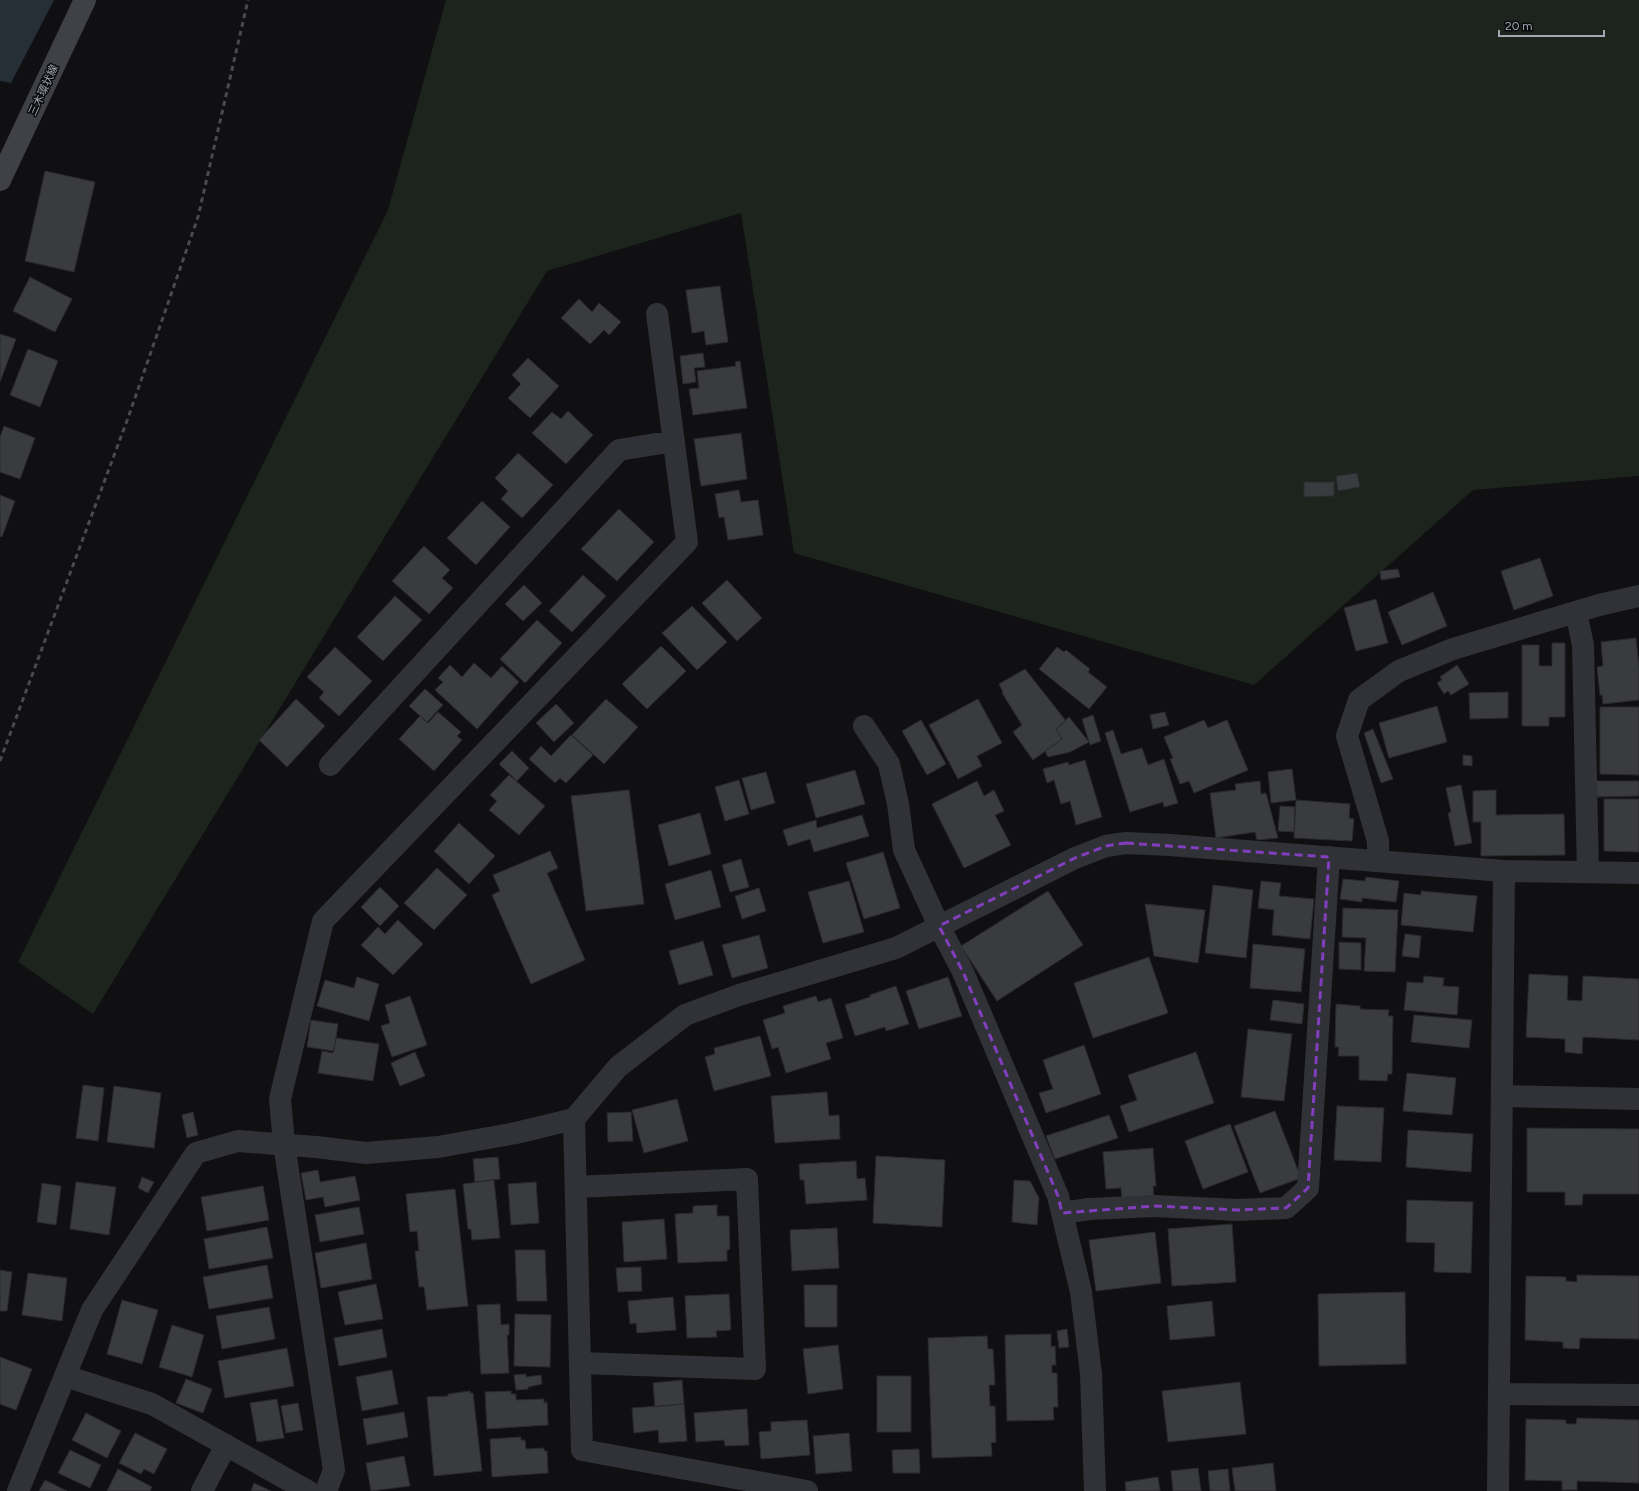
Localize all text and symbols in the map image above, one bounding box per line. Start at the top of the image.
scale bar [1499,12,1604,38]
text: 20 m [1505,19,1533,33]
street label: 三木環状線 [26,63,61,118]

